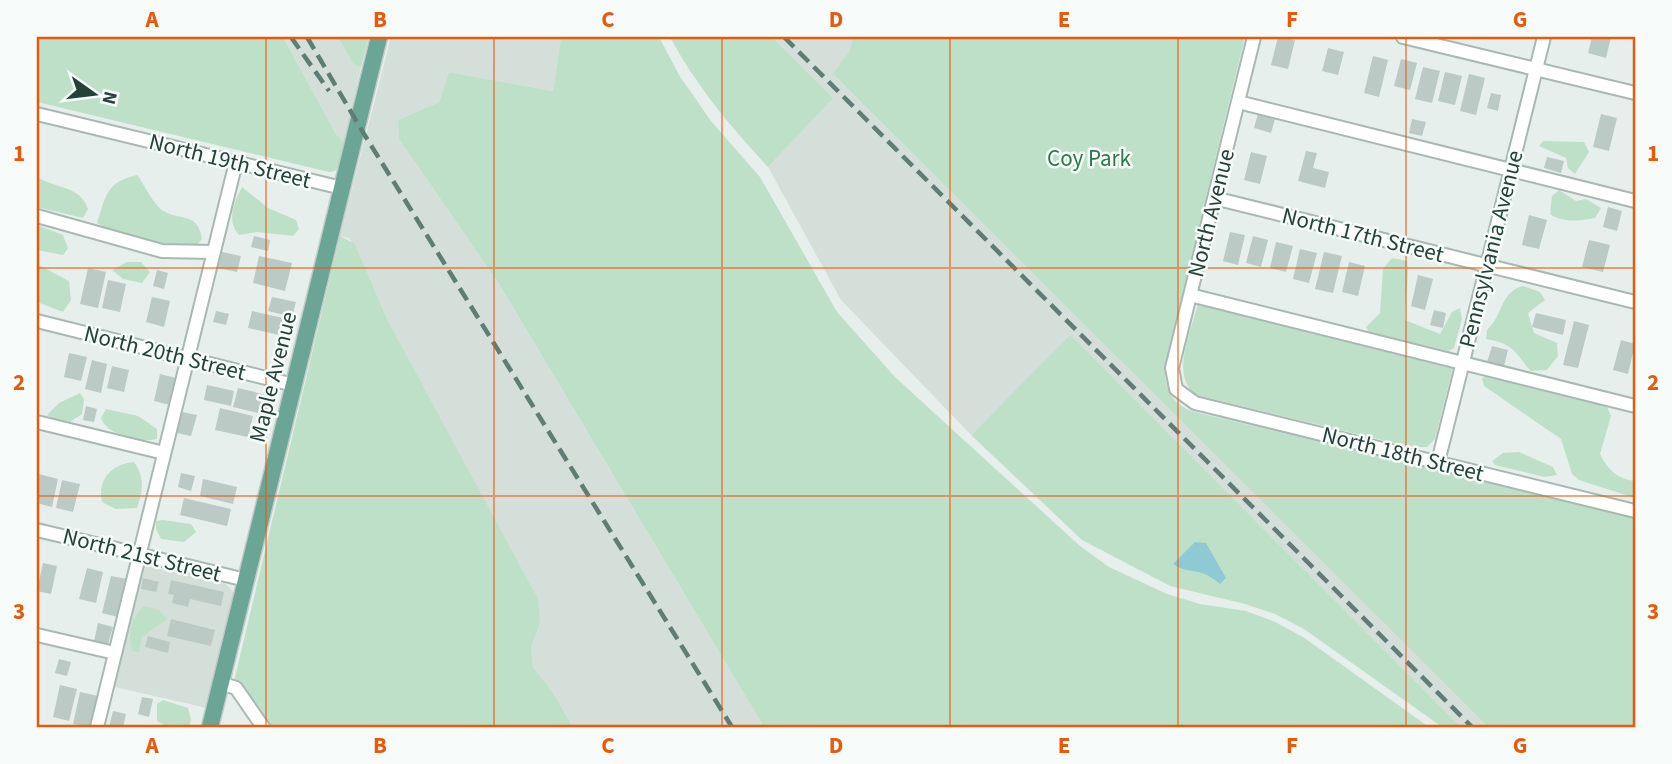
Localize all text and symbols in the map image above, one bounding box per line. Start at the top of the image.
text: A [144,3,159,36]
text: B [373,3,387,36]
text: C [601,3,615,36]
text: D [829,3,843,36]
text: E [1058,3,1070,36]
text: F [1286,3,1298,36]
text: G [1513,3,1527,36]
north arrow [60,60,130,130]
text: N [94,88,124,107]
street label: North 19th Street [146,125,315,197]
text: 1 [13,137,25,170]
text: 1 [1647,137,1659,170]
park label: Coy Park [1047,142,1132,175]
street label: North Avenue [1179,145,1243,281]
street label: Pennsylvania Avenue [1450,147,1532,351]
street label: North 17th Street [1279,199,1448,271]
street label: Maple Avenue [241,308,305,446]
street label: North 20th Street [81,317,250,389]
text: 2 [13,366,25,399]
text: 2 [1647,366,1659,399]
street label: North 18th Street [1319,418,1488,490]
street label: North 21st Street [59,519,225,591]
text: 3 [13,595,25,628]
text: 3 [1647,595,1659,628]
text: A [144,729,159,762]
text: B [373,729,387,762]
text: C [601,729,615,762]
text: D [829,729,843,762]
text: E [1058,729,1070,762]
text: F [1286,729,1298,762]
text: G [1513,729,1527,762]

